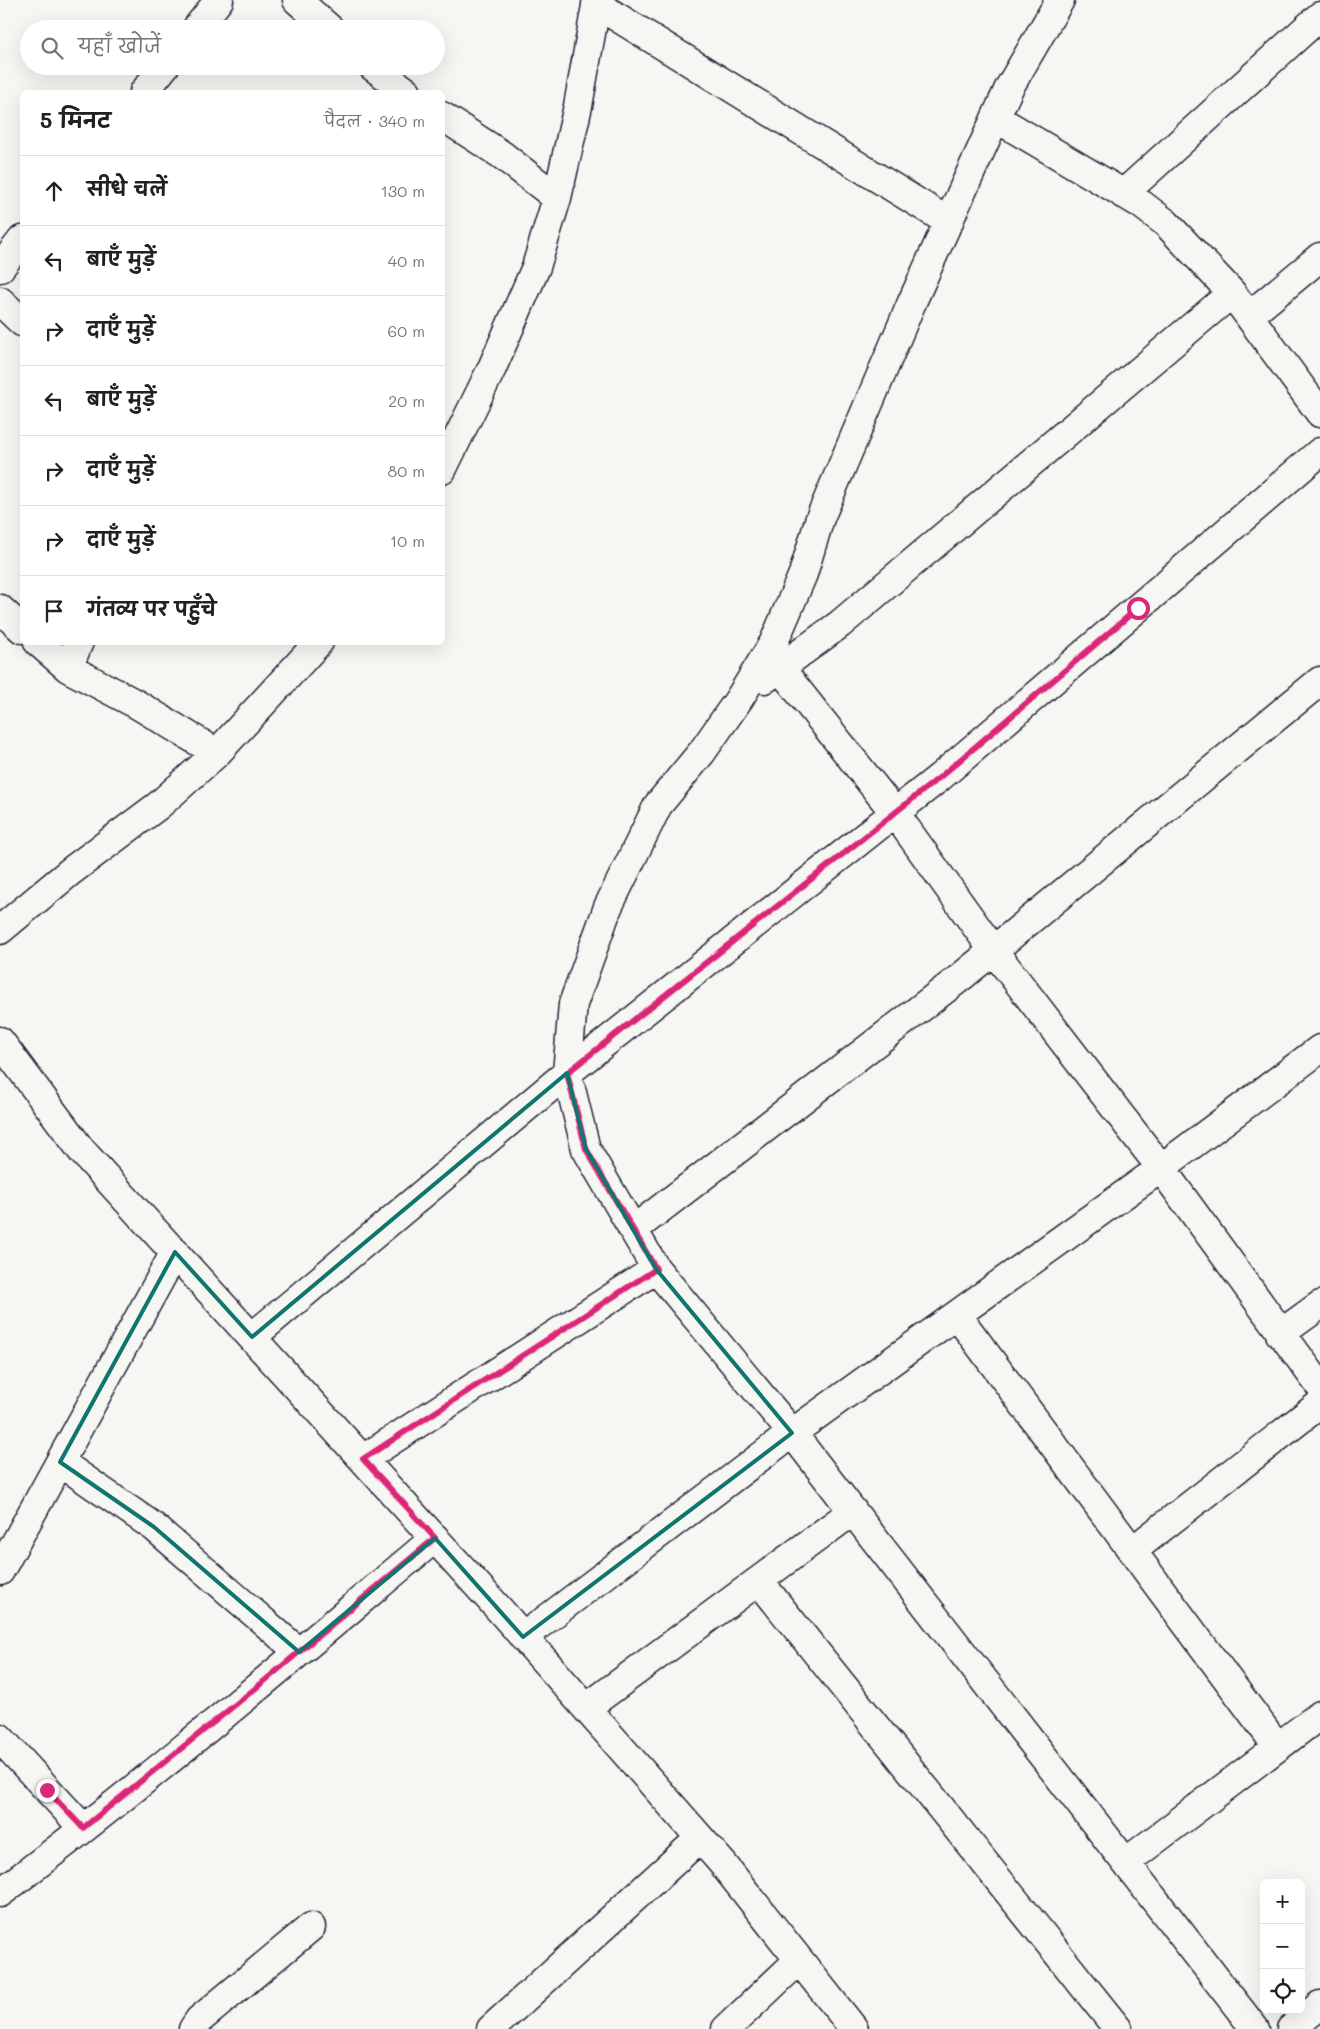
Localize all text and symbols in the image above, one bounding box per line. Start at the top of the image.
search box [20,20,445,75]
text: यहाँ खोजें [78,33,161,58]
icon: search [38,34,66,62]
text: 5 मिनट [40,106,111,133]
text: पैदल · 340 m [324,110,425,131]
text: सीधे चलें [87,176,167,201]
icon: ahead [40,177,68,205]
text: 130 m [381,180,425,201]
text: बाएँ मुड़ें [87,246,156,271]
icon: left [40,247,68,275]
text: 40 m [388,250,425,271]
text: दाएँ मुड़ें [87,316,155,341]
icon: right [40,317,68,345]
text: 60 m [388,320,425,341]
text: बाएँ मुड़ें [87,386,156,411]
icon: left [40,387,68,415]
text: 20 m [388,390,425,411]
text: दाएँ मुड़ें [87,456,155,481]
icon: right [40,457,68,485]
text: 80 m [388,460,425,481]
text: दाएँ मुड़ें [87,526,155,551]
icon: right [40,527,68,555]
text: 10 m [390,530,425,551]
text: गंतव्य पर पहुँचे [87,596,216,621]
icon: arrive [40,597,68,625]
route start [1127,597,1150,620]
route end [36,1779,59,1802]
map controls [1260,1879,1305,2014]
button: + [1260,1879,1305,1924]
button: − [1260,1924,1305,1969]
button: locate [1260,1969,1305,2014]

